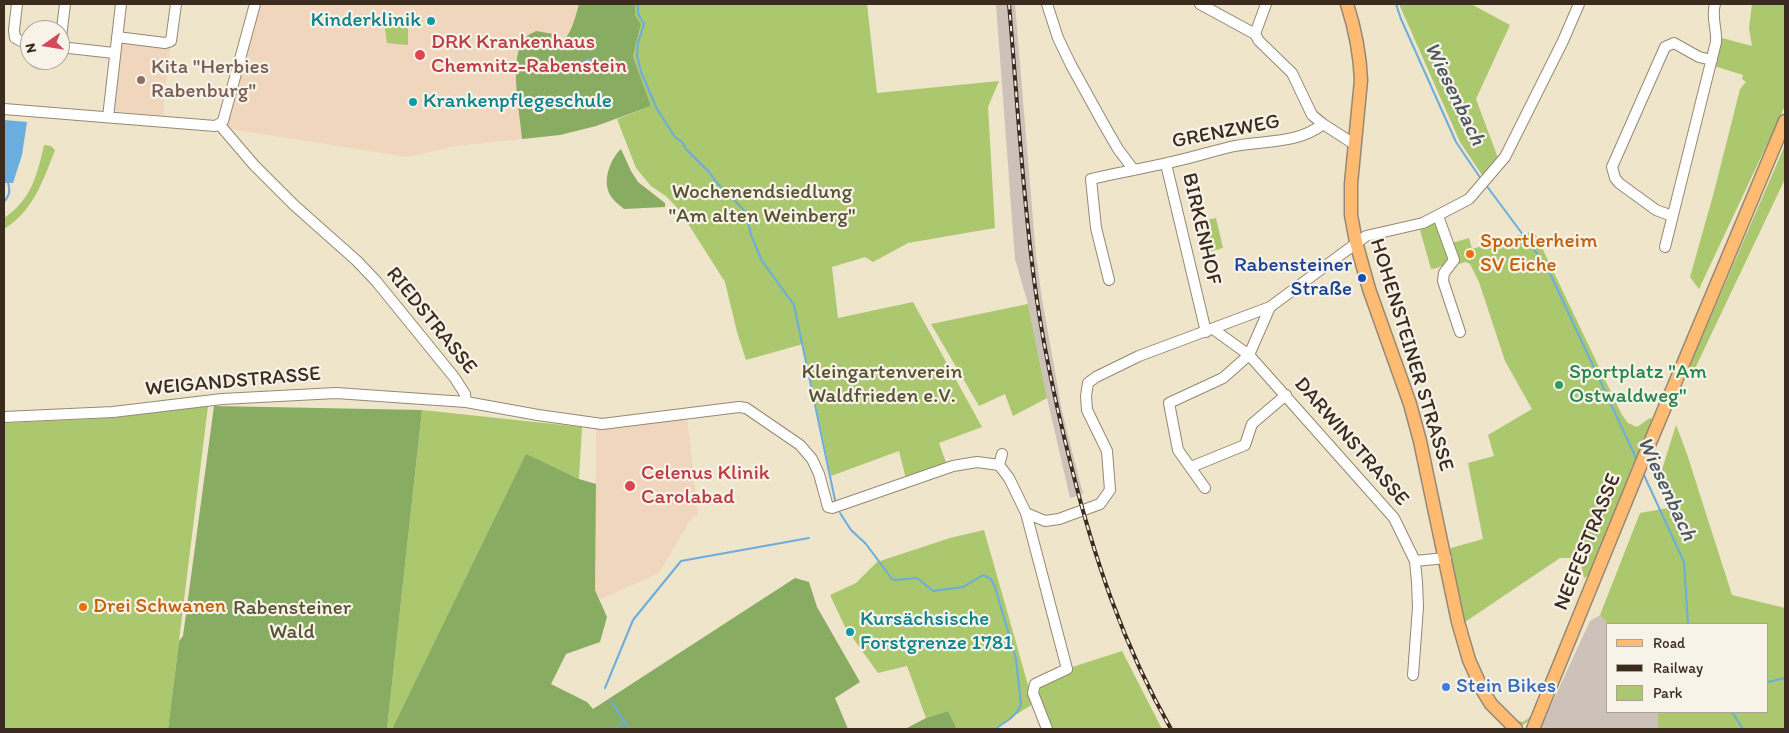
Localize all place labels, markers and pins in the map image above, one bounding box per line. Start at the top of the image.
place label: Kinderklinik [311,8,421,34]
marker: Kinderklinik [425,15,437,27]
place label: DRK Krankenhaus Chemnitz-Rabenstein [431,30,627,80]
marker: DRK Krankenhaus Chemnitz-Rabenstein [413,48,427,62]
place label: Kita "Herbies Rabenburg" [151,55,269,105]
marker: Kita "Herbies Rabenburg" [135,74,147,86]
place label: Krankenpflegeschule [423,89,612,115]
marker: Krankenpflegeschule [407,96,419,108]
place label: Sportlerheim SV Eiche [1480,229,1598,279]
marker: Sportlerheim SV Eiche [1464,248,1476,260]
place label: Rabensteiner Straße [1234,253,1352,303]
marker: Rabensteiner Straße [1356,272,1368,284]
place label: Sportplatz "Am Ostwaldweg" [1569,360,1707,410]
marker: Sportplatz "Am Ostwaldweg" [1553,379,1565,391]
place label: Celenus Klinik Carolabad [641,461,770,511]
marker: Celenus Klinik Carolabad [623,479,637,493]
place label: Drei Schwanen [93,594,226,620]
marker: Drei Schwanen [77,601,89,613]
place label: Kursächsische Forstgrenze 1781 [860,607,1013,657]
marker: Kursächsische Forstgrenze 1781 [844,626,856,638]
place label: Stein Bikes [1456,674,1556,700]
marker: Stein Bikes [1440,681,1452,693]

